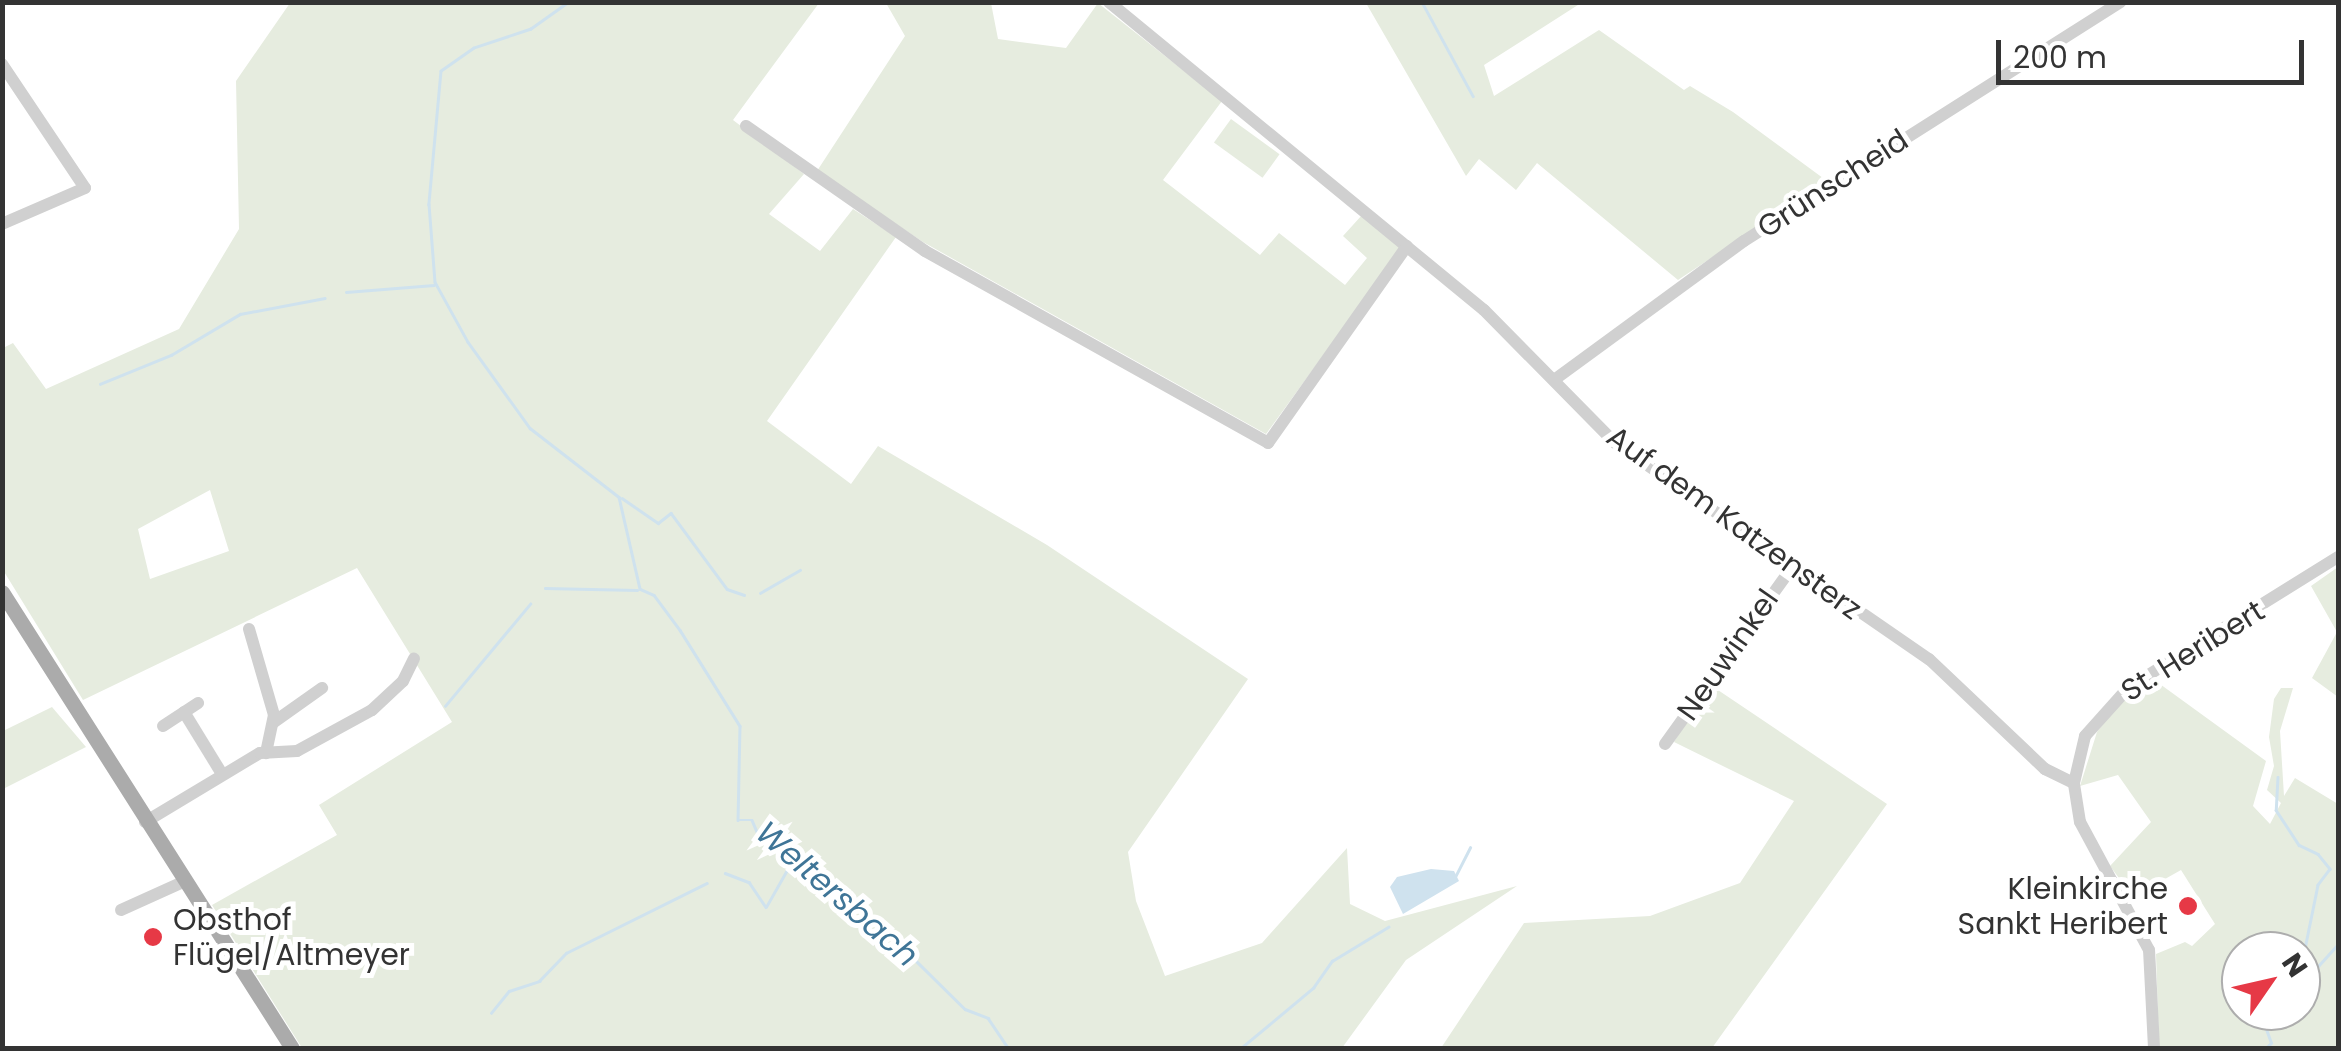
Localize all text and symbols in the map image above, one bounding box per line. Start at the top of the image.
scale bar [2001,20,2308,82]
text: 200 m [2013,36,2107,79]
street label: Grünscheid [1751,122,1915,246]
street label: Auf dem Katzensterz [1600,419,1868,627]
street label: Neuwinkel [1670,583,1786,727]
street label: St. Heribert [2115,593,2271,709]
water label: Weltersbach [748,813,926,975]
place label: Kleinkirche Sankt Heribert [1958,871,2168,942]
marker: Kleinkirche Sankt Heribert [2177,895,2199,917]
place label: Obsthof Flügel/Altmeyer [173,902,410,972]
marker: Obsthof Flügel/Altmeyer [142,926,164,948]
north arrow [2221,931,2321,1031]
text: N [2273,945,2317,985]

